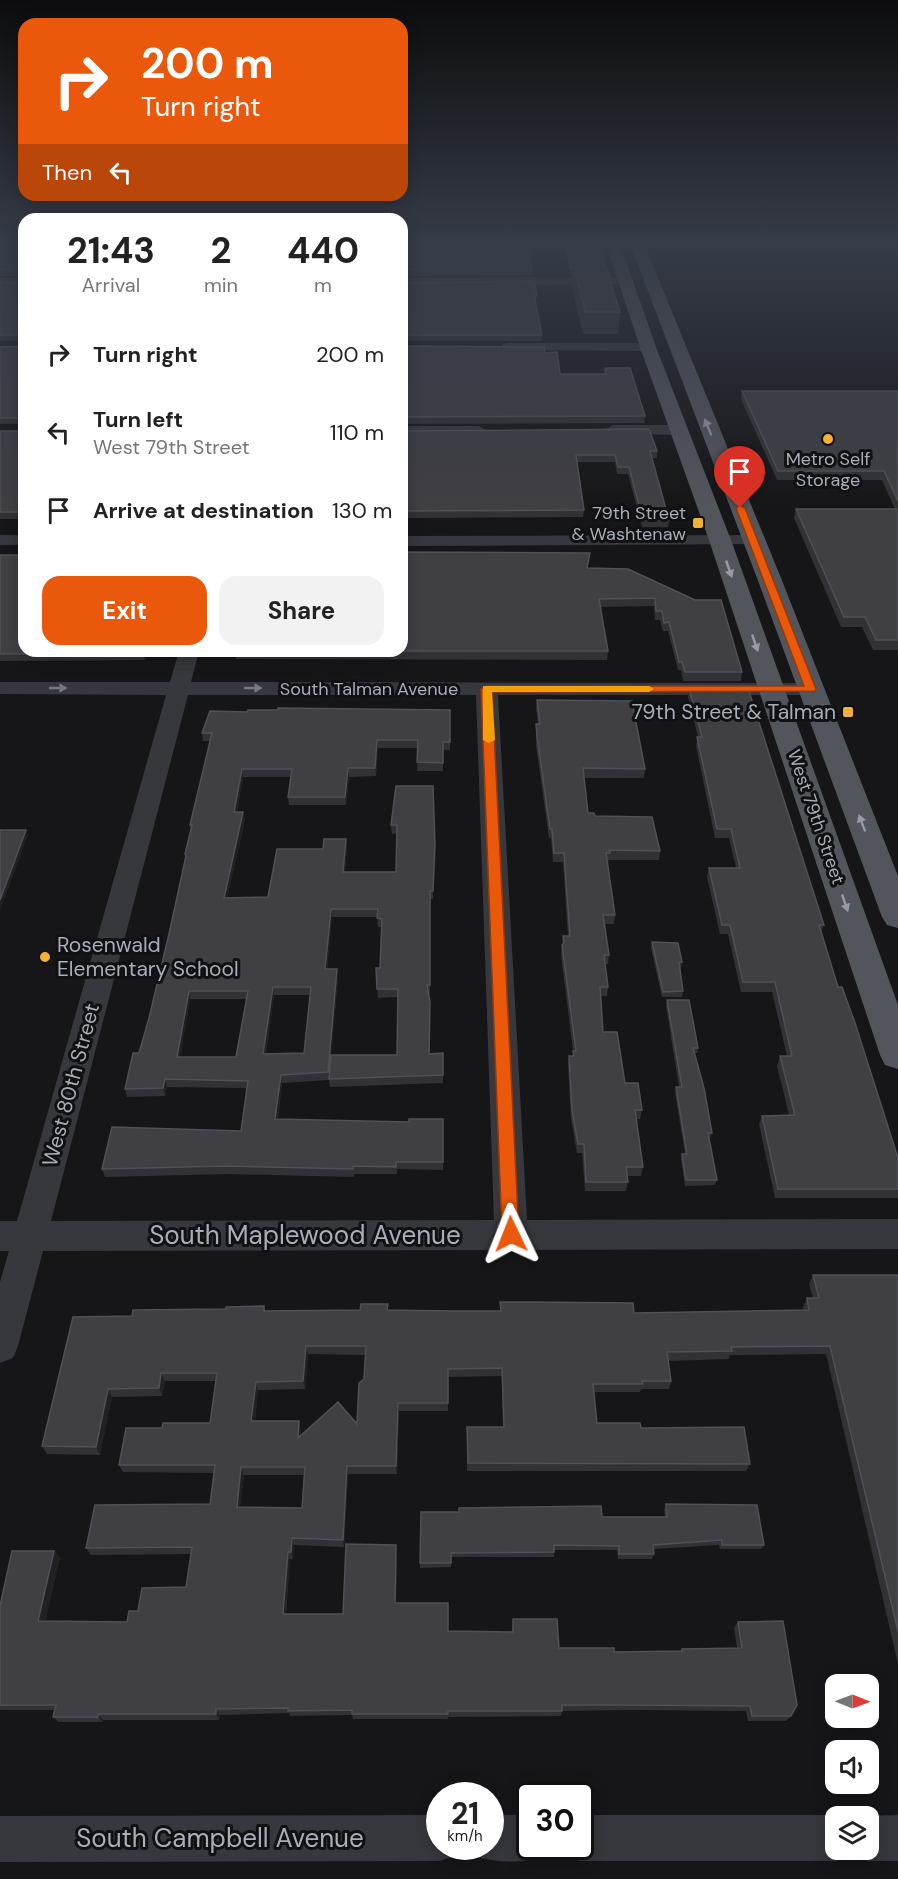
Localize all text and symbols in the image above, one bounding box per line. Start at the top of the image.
text: 200 m [141,36,274,91]
icon: right [42,42,120,120]
text: Turn right [141,89,261,124]
icon: left [104,156,137,189]
text: Then [42,158,92,187]
text: 21:43 [67,227,155,274]
text: 2 [211,227,231,274]
text: 440 [287,227,359,274]
text: Arrival [82,272,140,298]
text: min [204,272,238,298]
text: m [314,272,332,298]
icon: right [42,338,75,371]
text: Turn right [93,340,198,369]
text: 200 m [316,340,384,369]
text: Turn left [93,405,183,434]
icon: left [42,416,75,449]
text: 110 m [330,418,384,447]
one-way arrow [703,418,712,436]
marker: Metro Self Storage [821,432,835,446]
text: West 79th Street [93,434,250,460]
pin [714,446,765,508]
place label: Metro Self Storage [786,447,870,492]
icon: arrive [723,455,756,488]
icon: arrive [42,494,75,527]
text: Arrive at destination [93,496,314,525]
text: 130 m [332,496,392,525]
place label: 79th Street & Washtenaw [572,501,686,546]
marker: 79th Street & Washtenaw [691,516,705,530]
one-way arrow [725,560,735,578]
button: Exit [42,576,207,645]
button: Share [219,576,384,645]
one-way arrow [751,634,760,652]
street label: South Talman Avenue [280,677,458,701]
one-way arrow [49,683,68,693]
one-way arrow [244,683,263,693]
place label: 79th Street & Talman [632,698,836,726]
marker: 79th Street & Talman [841,705,855,719]
street label: West 79th Street [782,746,850,888]
one-way arrow [857,814,867,832]
one-way arrow [841,894,851,912]
place label: Rosenwald Elementary School [57,931,239,983]
marker: Rosenwald Elementary School [38,950,52,964]
street label: West 80th Street [36,1000,106,1170]
position arrow [479,1202,543,1266]
street label: South Maplewood Avenue [149,1218,461,1252]
north arrow [825,1674,879,1728]
map controls [825,1674,879,1860]
button: sound [825,1740,879,1794]
speed limit sign: 30 [516,1782,594,1860]
text: 21 [451,1794,479,1833]
button: layers [825,1806,879,1860]
street label: South Campbell Avenue [76,1821,364,1855]
text: km/h [447,1826,483,1846]

